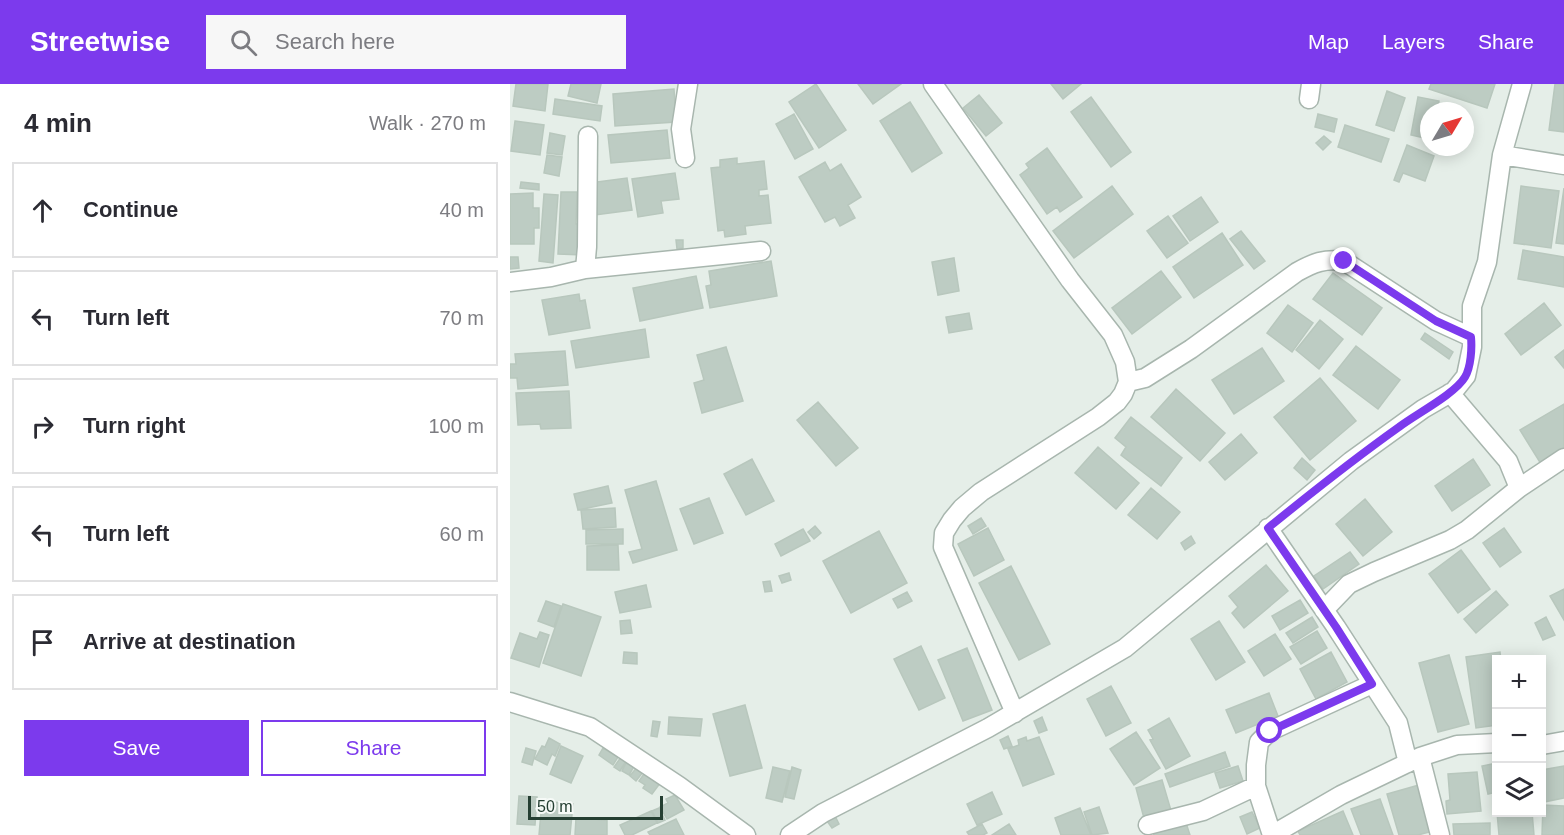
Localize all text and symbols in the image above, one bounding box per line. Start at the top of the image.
search box [206,15,626,69]
text: Streetwise [30,26,170,57]
icon: search [227,26,260,59]
text: Search here [275,29,395,54]
text: Map [1308,30,1349,53]
text: Layers [1382,30,1445,53]
text: Share [1478,30,1534,53]
north arrow [1420,102,1474,156]
text: 4 min [24,108,92,138]
text: Walk · 270 m [369,112,486,134]
icon: ahead [26,194,59,227]
text: Continue [83,197,178,222]
text: 40 m [440,199,484,221]
route end [1330,247,1356,273]
icon: left [26,302,59,335]
text: Turn left [83,305,169,330]
text: 70 m [440,307,484,329]
icon: right [26,410,59,443]
text: Turn right [83,413,185,438]
text: 100 m [428,415,484,437]
icon: left [26,518,59,551]
text: Turn left [83,521,169,546]
text: 60 m [440,523,484,545]
icon: arrive [26,626,59,659]
text: Arrive at destination [83,629,296,654]
map controls [1492,655,1546,817]
button: + [1492,655,1546,709]
button: − [1492,709,1546,763]
route start [1256,717,1282,743]
button: Save [24,720,249,776]
button: Share [261,720,486,776]
button: layers [1492,763,1546,817]
scale bar [528,793,663,820]
text: 50 m [537,798,573,815]

